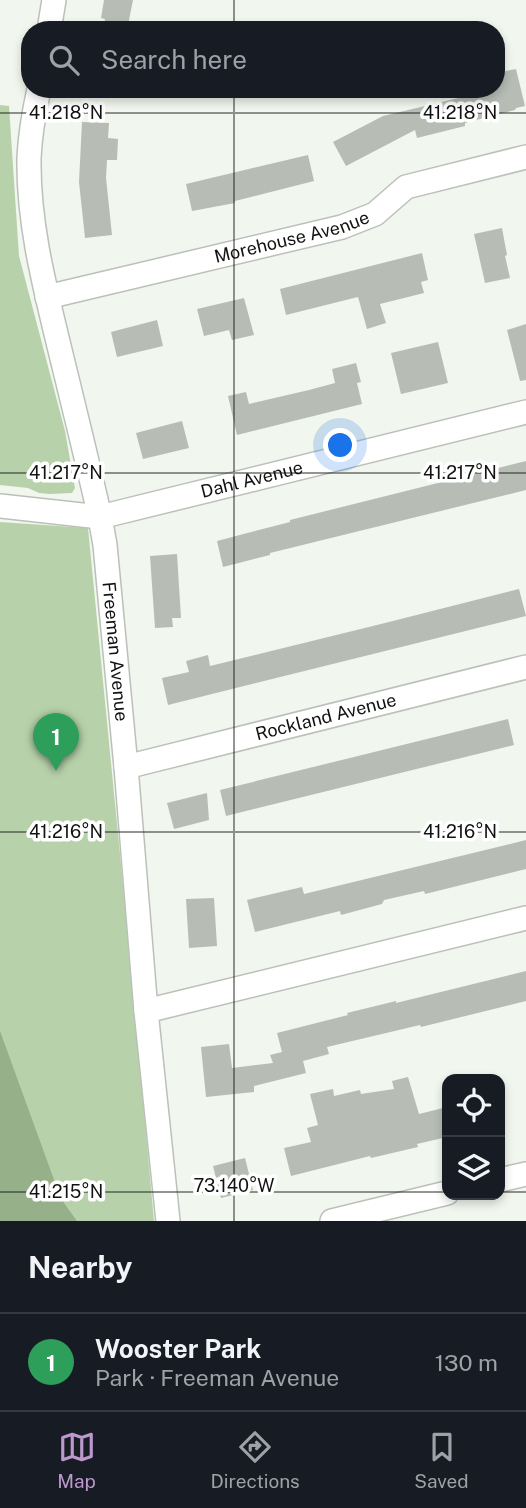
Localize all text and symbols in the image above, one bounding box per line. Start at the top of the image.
search box [21,21,505,98]
icon: search [45,41,83,79]
text: Search here [101,44,247,75]
text: 41.218°N [29,102,103,123]
text: 41.218°N [423,102,497,123]
street label: Morehouse Avenue [212,206,372,267]
your location [323,428,357,462]
street label: Dahl Avenue [198,456,305,502]
text: 41.217°N [29,462,103,483]
text: 41.217°N [423,462,497,483]
street label: Freeman Avenue [99,581,133,722]
street label: Rockland Avenue [253,689,398,744]
pin: 1 [33,713,79,771]
text: 41.216°N [29,821,103,842]
text: 41.216°N [423,821,497,842]
map controls [442,1074,505,1200]
button: locate [442,1074,505,1137]
button: layers [442,1137,505,1200]
text: 73.140°W [194,1175,275,1196]
text: 41.215°N [29,1181,103,1202]
text: Nearby [28,1249,132,1285]
text: Wooster Park [95,1333,261,1364]
text: 1 [46,1349,56,1376]
text: 130 m [435,1349,498,1376]
text: Park · Freeman Avenue [95,1364,339,1391]
tab: Map [57,1428,96,1492]
tab: Directions [210,1428,300,1492]
tab: Saved [414,1428,469,1492]

